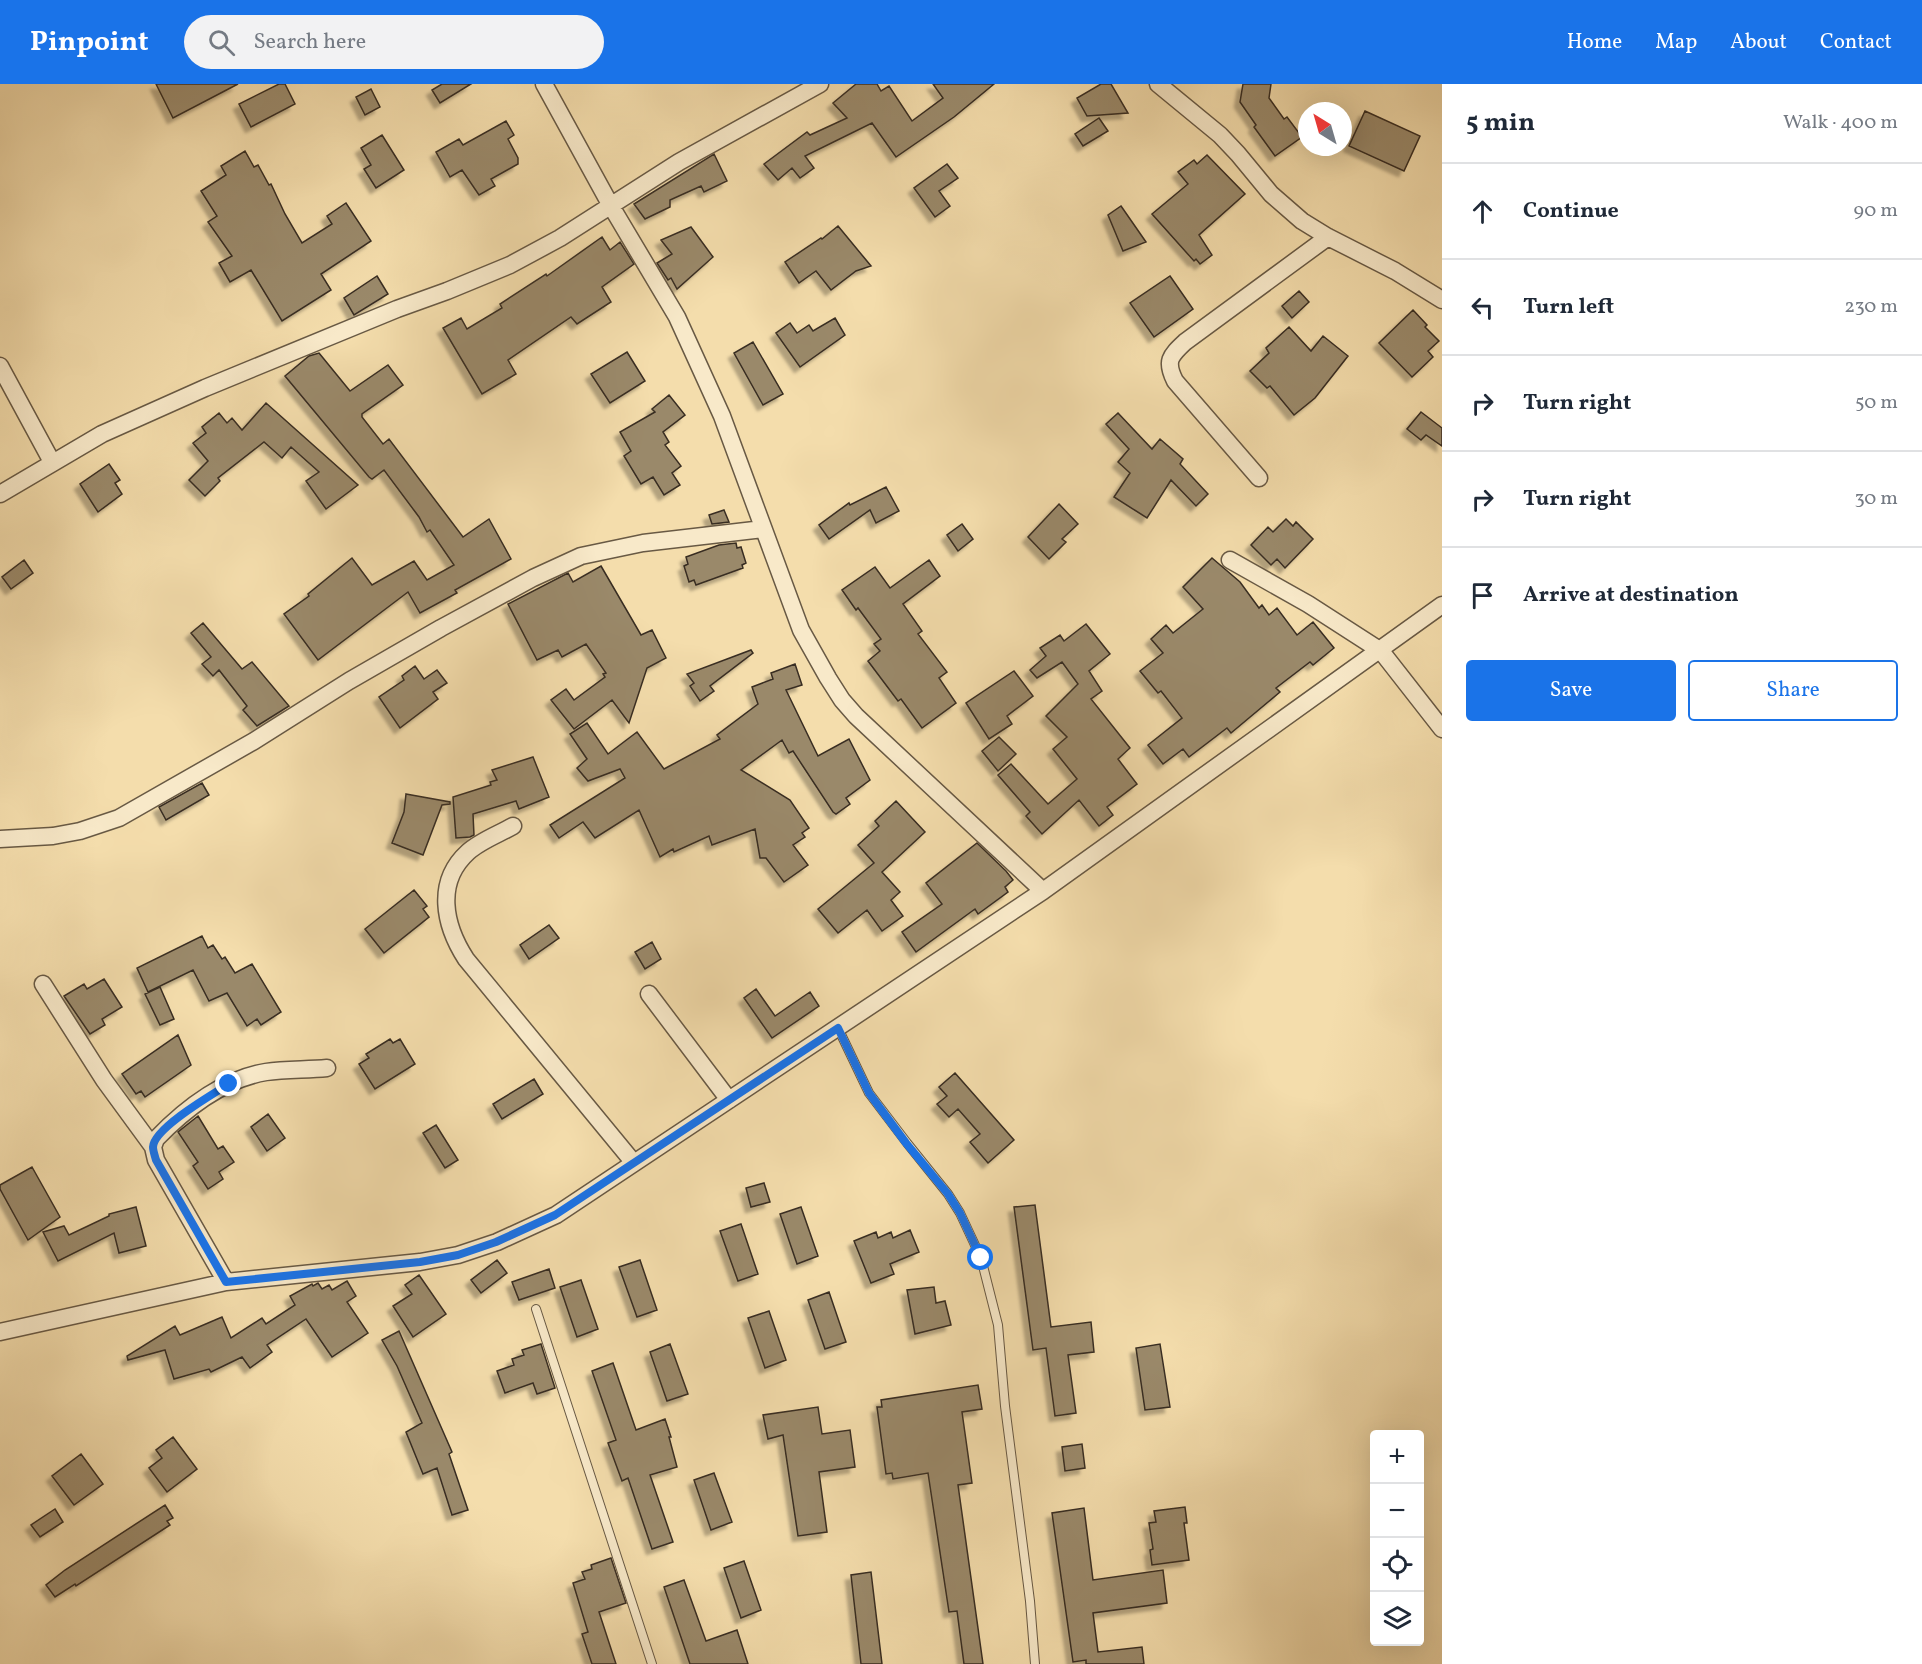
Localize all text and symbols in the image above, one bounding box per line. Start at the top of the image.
search box [184,15,604,69]
text: Pinpoint [30,23,148,62]
icon: search [205,26,238,59]
text: Search here [253,27,366,58]
text: Home [1567,28,1622,57]
text: Map [1655,28,1697,57]
text: About [1730,28,1787,57]
text: Contact [1820,28,1892,57]
north arrow [1298,102,1352,156]
text: 5 min [1466,105,1535,141]
text: Walk · 400 m [1783,109,1898,137]
icon: ahead [1466,195,1499,228]
text: Continue [1523,196,1619,227]
text: 90 m [1854,197,1898,225]
icon: left [1466,291,1499,324]
text: Turn left [1523,292,1614,323]
text: 230 m [1844,293,1898,321]
icon: right [1466,387,1499,420]
text: Turn right [1523,388,1631,419]
text: 50 m [1855,389,1898,417]
icon: right [1466,483,1499,516]
text: Turn right [1523,484,1631,515]
text: 30 m [1854,485,1898,513]
icon: arrive [1466,579,1499,612]
text: Arrive at destination [1523,580,1739,611]
button: Save [1466,660,1676,721]
button: Share [1688,660,1898,721]
route end [215,1070,241,1096]
route start [967,1244,993,1270]
map controls [1370,1430,1424,1646]
button: + [1370,1430,1424,1484]
button: − [1370,1484,1424,1538]
button: locate [1370,1538,1424,1592]
button: layers [1370,1592,1424,1646]

